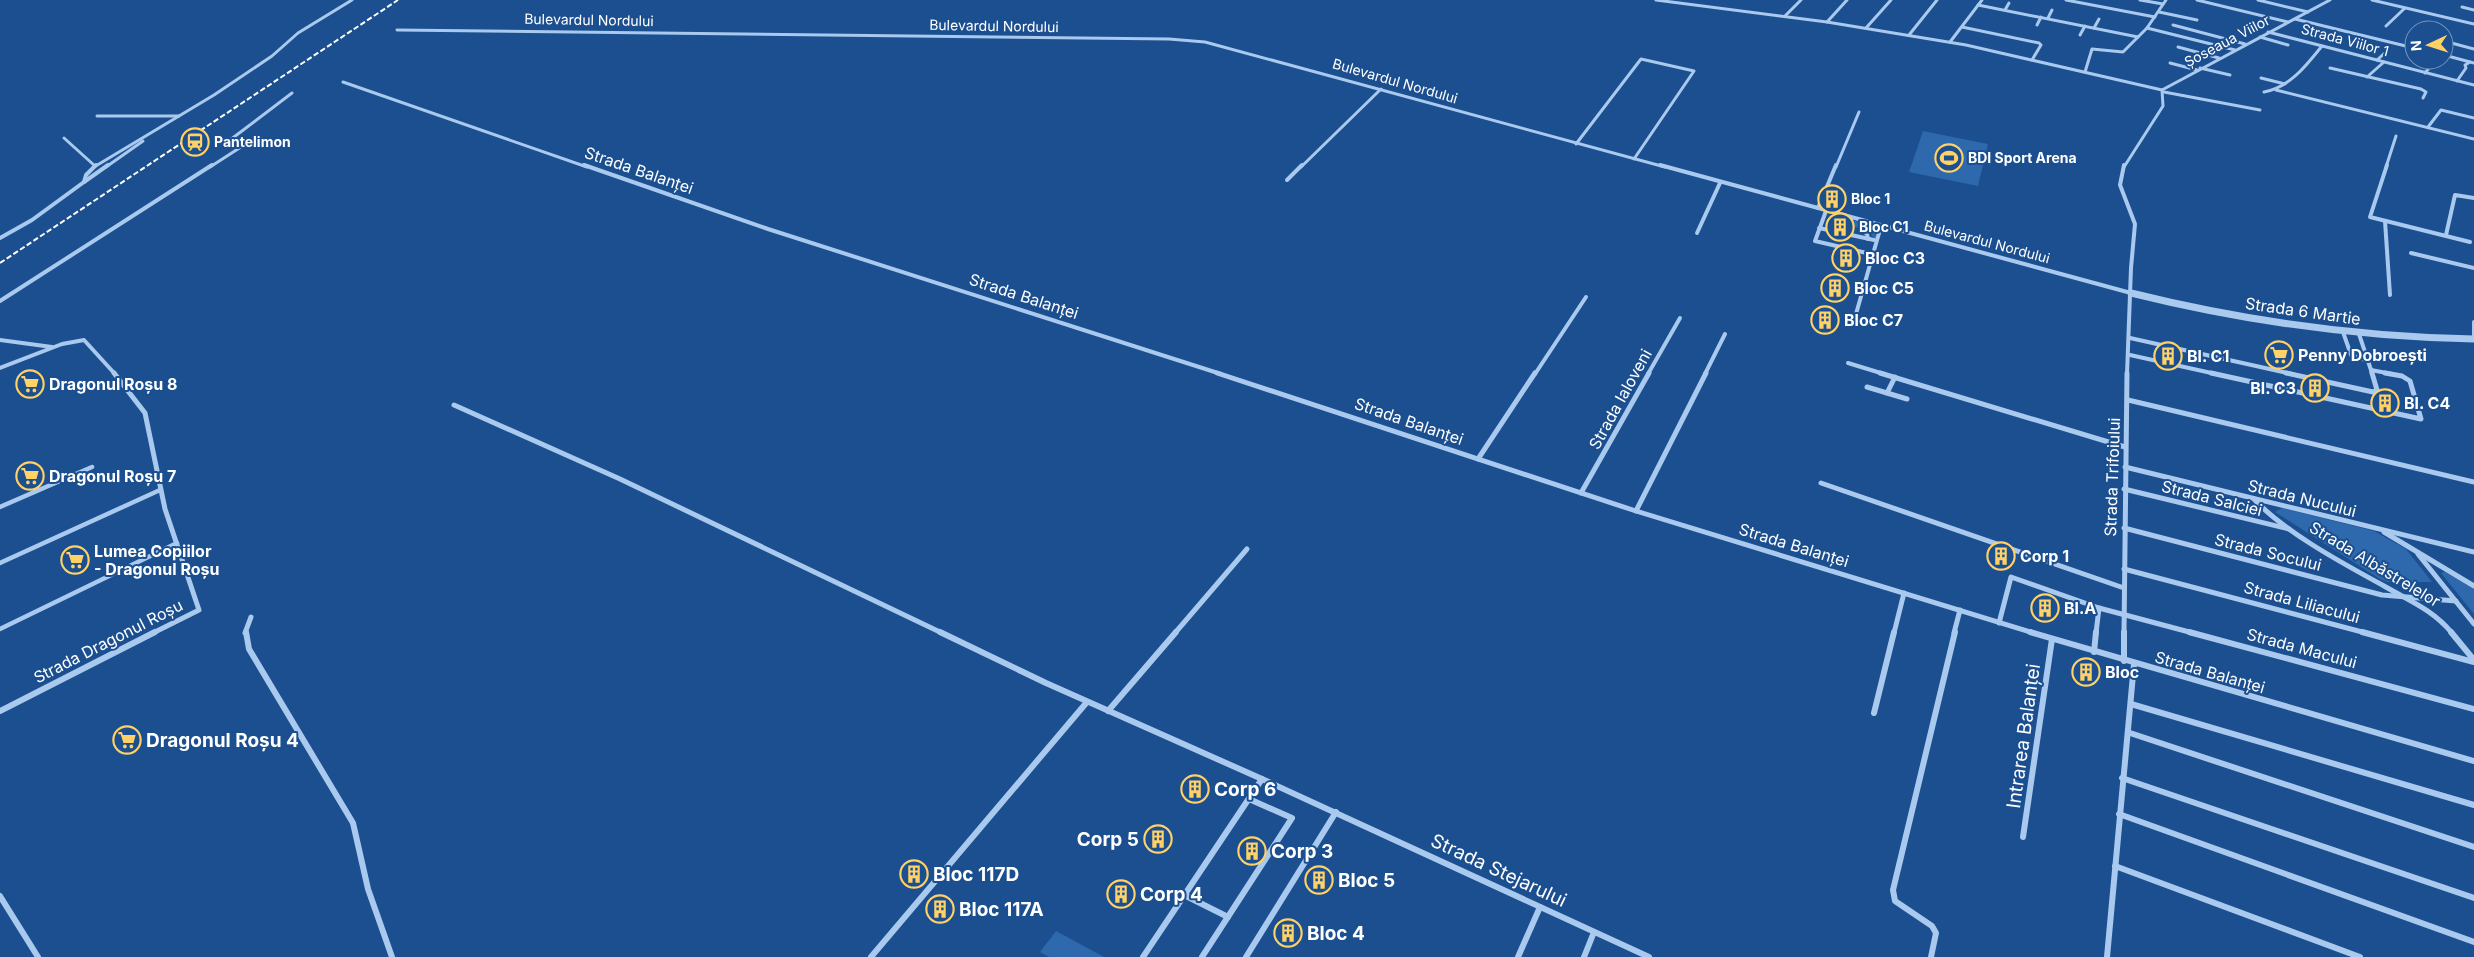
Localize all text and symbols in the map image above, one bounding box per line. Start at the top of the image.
street label: Bulevardul Nordului [524,10,654,29]
street label: Șoseaua Viilor [2181,11,2273,71]
street label: Bulevardul Nordului [929,16,1059,35]
street label: Strada Viilor 1 [2299,20,2391,59]
north arrow [2404,20,2454,70]
text: N [2407,40,2424,52]
street label: Bulevardul Nordului [1331,55,1460,107]
station icon: Pantelimon [180,127,210,157]
place label: Pantelimon [214,133,291,150]
street label: Strada Balanței [582,142,696,198]
sports icon: BDI Sport Arena [1934,143,1964,173]
place label: BDI Sport Arena [1968,149,2077,166]
building icon: Bloc 1 [1817,184,1847,214]
place label: Bloc 1 [1851,190,1890,207]
building icon: Bloc C1 [1825,212,1855,242]
street label: Bulevardul Nordului [1922,217,2052,266]
place label: Bloc C1 [1859,218,1909,235]
building icon: Bloc C3 [1831,243,1861,273]
place label: Bloc C3 [1865,248,1925,268]
street label: Strada Balanței [967,269,1081,323]
building icon: Bloc C5 [1820,273,1850,303]
place label: Bloc C5 [1854,278,1914,298]
street label: Strada 6 Martie [2244,293,2362,329]
building icon: Bloc C7 [1810,305,1840,335]
place label: Bloc C7 [1844,310,1903,330]
supermarket icon: Penny Dobroești [2264,340,2294,370]
building icon: Bl. C1 [2153,341,2183,371]
street label: Strada Ialoveni [1584,345,1656,453]
place label: Penny Dobroești [2298,345,2427,365]
place label: Bl. C1 [2187,346,2229,366]
supermarket icon: Dragonul Roșu 8 [15,369,45,399]
building icon: Bl. C3 [2300,373,2330,403]
place label: Dragonul Roșu 8 [49,374,177,394]
place label: Bl. C3 [2250,378,2296,398]
building icon: Bl. C4 [2370,388,2400,418]
street label: Strada Balanței [1352,393,1466,449]
place label: Bl. C4 [2404,393,2450,413]
street label: Strada Trifoiului [2100,417,2124,537]
supermarket icon: Dragonul Roșu 7 [15,461,45,491]
place label: Dragonul Roșu 7 [49,466,176,486]
street label: Strada Nucului [2246,475,2358,521]
street label: Strada Salciei [2160,476,2264,520]
street label: Strada Albăstrelelor [2306,517,2444,611]
street label: Strada Balanței [1737,519,1851,571]
street label: Strada Socului [2212,529,2324,575]
place label: Lumea Copiilor - Dragonul Roșu [94,541,219,579]
building icon: Corp 1 [1986,541,2016,571]
supermarket icon: Lumea Copiilor - Dragonul Roșu [60,545,90,575]
place label: Corp 1 [2020,546,2069,566]
street label: Strada Liliacului [2242,577,2362,627]
building icon: Bl.A [2030,593,2060,623]
street label: Strada Dragonul Roșu [30,595,186,687]
place label: Bl.A [2064,598,2096,618]
street label: Strada Macului [2245,624,2359,672]
street label: Strada Balanței [2153,647,2267,697]
building icon: Bloc [2071,657,2101,687]
street label: Intrarea Balanței [2002,662,2045,810]
place label: Bloc [2105,662,2139,682]
supermarket icon: Dragonul Roșu 4 [112,725,142,755]
place label: Dragonul Roșu 4 [146,729,299,752]
building icon: Corp 6 [1180,774,1210,804]
place label: Corp 6 [1214,778,1276,801]
building icon: Corp 5 [1143,824,1173,854]
place label: Corp 5 [1077,828,1139,851]
street label: Strada Stejarului [1427,829,1570,912]
building icon: Corp 3 [1237,836,1267,866]
place label: Corp 3 [1271,840,1333,863]
building icon: Bloc 117D [899,859,929,889]
place label: Bloc 117D [933,863,1019,886]
building icon: Bloc 5 [1304,865,1334,895]
place label: Bloc 5 [1338,869,1395,892]
building icon: Corp 4 [1106,879,1136,909]
place label: Corp 4 [1140,883,1203,906]
building icon: Bloc 117A [925,894,955,924]
place label: Bloc 117A [959,898,1044,921]
building icon: Bloc 4 [1273,918,1303,948]
place label: Bloc 4 [1307,922,1365,945]

